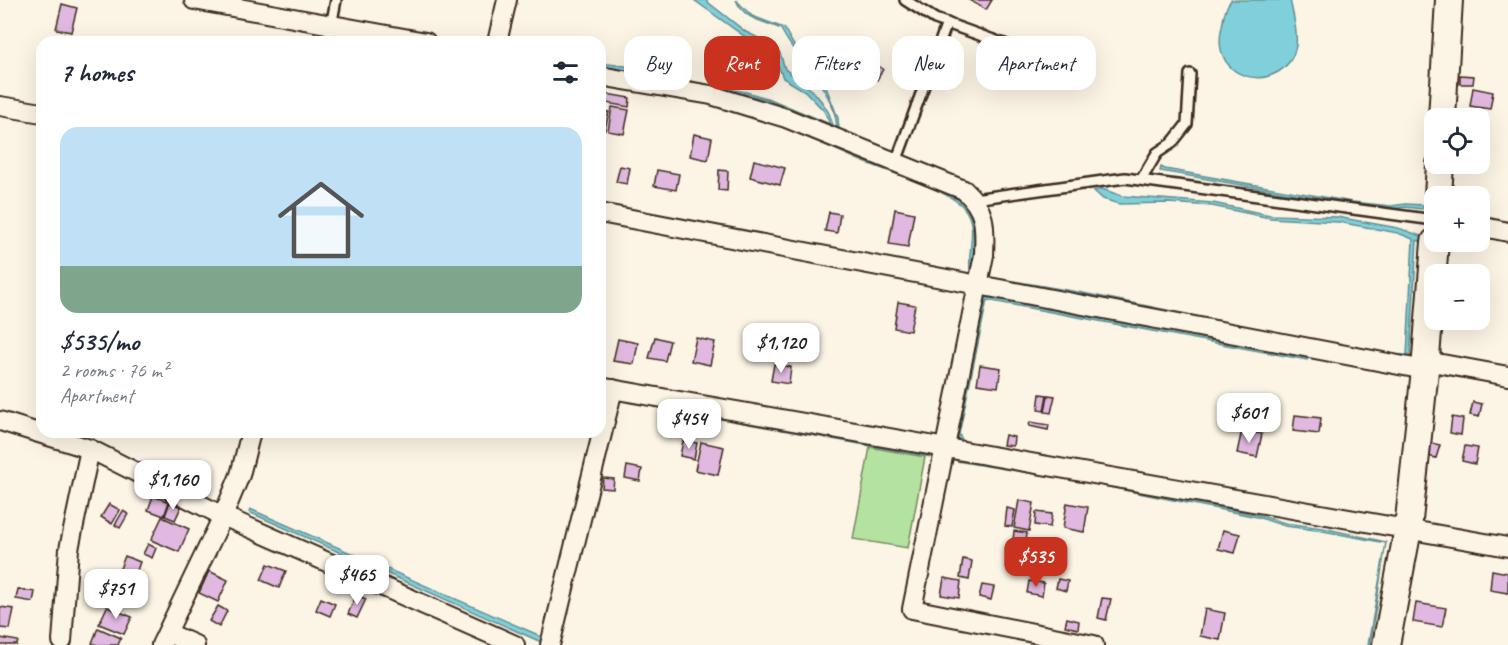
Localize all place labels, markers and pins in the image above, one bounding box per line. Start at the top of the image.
pin: $1,120 [732,323,830,374]
pin: $601 [1213,393,1285,444]
pin: $454 [653,399,725,450]
pin: $1,160 [124,460,222,511]
pin: $535 [1000,537,1072,588]
pin: $465 [321,555,393,606]
pin: $751 [80,569,152,620]

